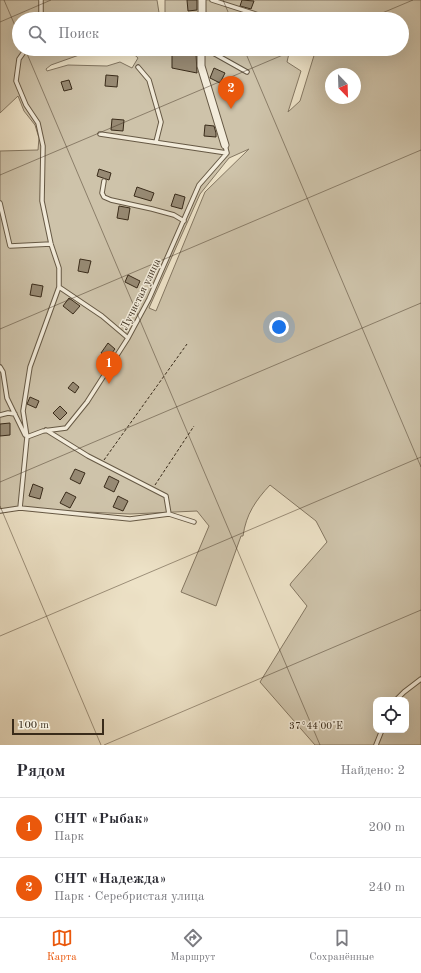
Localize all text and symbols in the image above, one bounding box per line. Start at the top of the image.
search box [12,12,409,56]
icon: search [26,23,48,45]
text: Поиск [58,27,99,42]
north arrow [325,68,361,104]
pin: 2 [218,76,244,109]
street label: Лучистая улица [119,257,164,332]
your location [269,317,289,337]
pin: 1 [96,351,122,384]
map controls [373,697,409,733]
button: locate [373,697,409,733]
scale bar [12,717,104,736]
text: 100 m [18,720,49,731]
text: 37°44'00"E [289,721,343,731]
text: Рядом [16,763,65,780]
text: Найдено: 2 [341,764,405,777]
text: СНТ «Рыбак» [54,812,150,827]
text: 1 [25,821,33,834]
text: 200 m [368,821,405,834]
text: Парк [54,830,84,843]
text: СНТ «Надежда» [54,872,167,887]
text: 2 [25,881,33,894]
text: 240 m [368,881,405,894]
text: Парк · Серебристая улица [54,890,204,903]
tab: Карта [47,927,77,965]
tab: Маршрут [170,927,216,965]
tab: Сохранённые [309,927,374,965]

